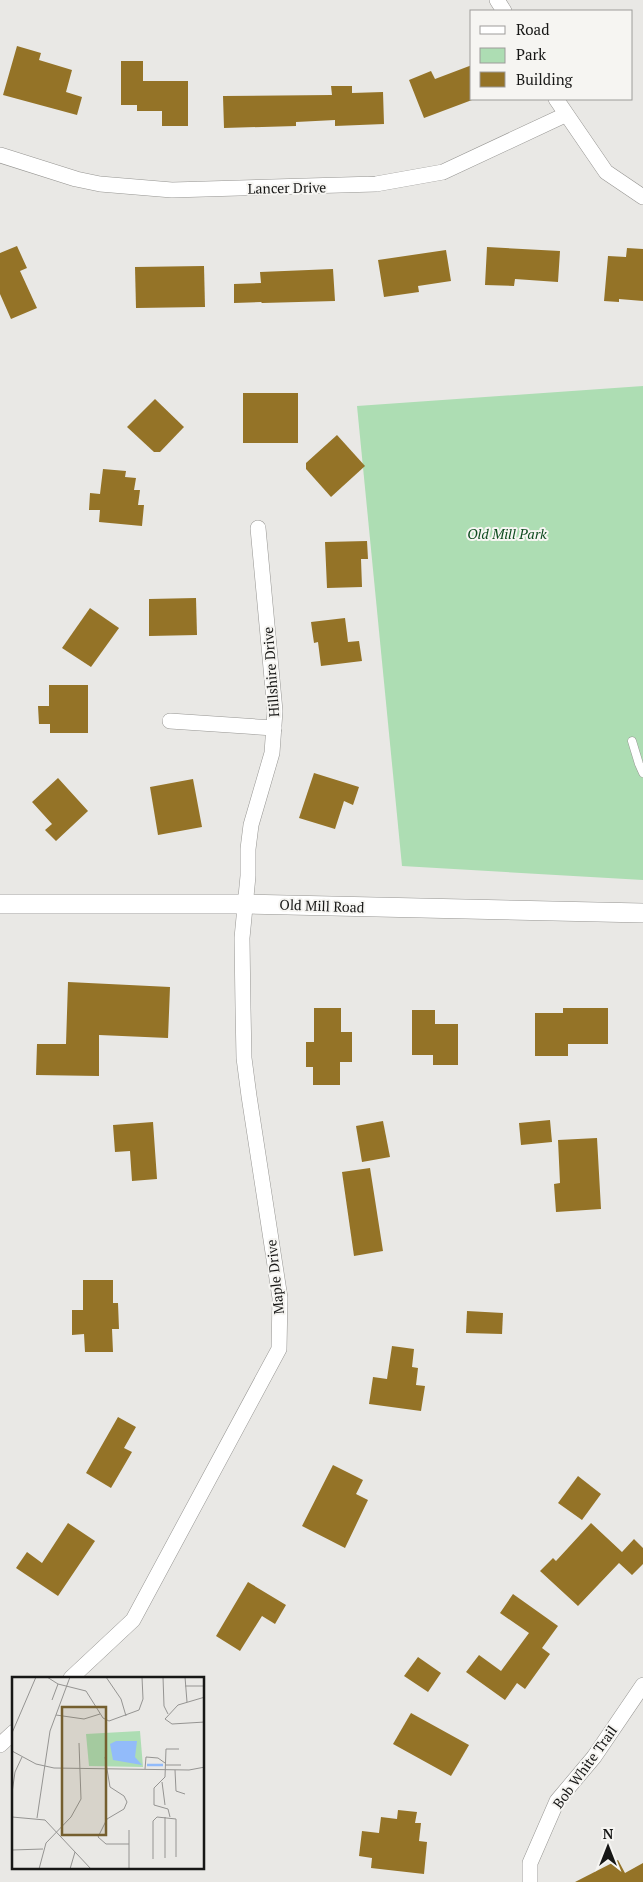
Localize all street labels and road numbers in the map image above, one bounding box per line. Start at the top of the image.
street label: Lancer Drive [248,177,326,198]
street label: Hillshire Drive [258,626,283,718]
street label: Old Mill Road [279,895,365,916]
street label: Maple Drive [261,1239,288,1315]
street label: Bob White Trail [548,1722,621,1812]

